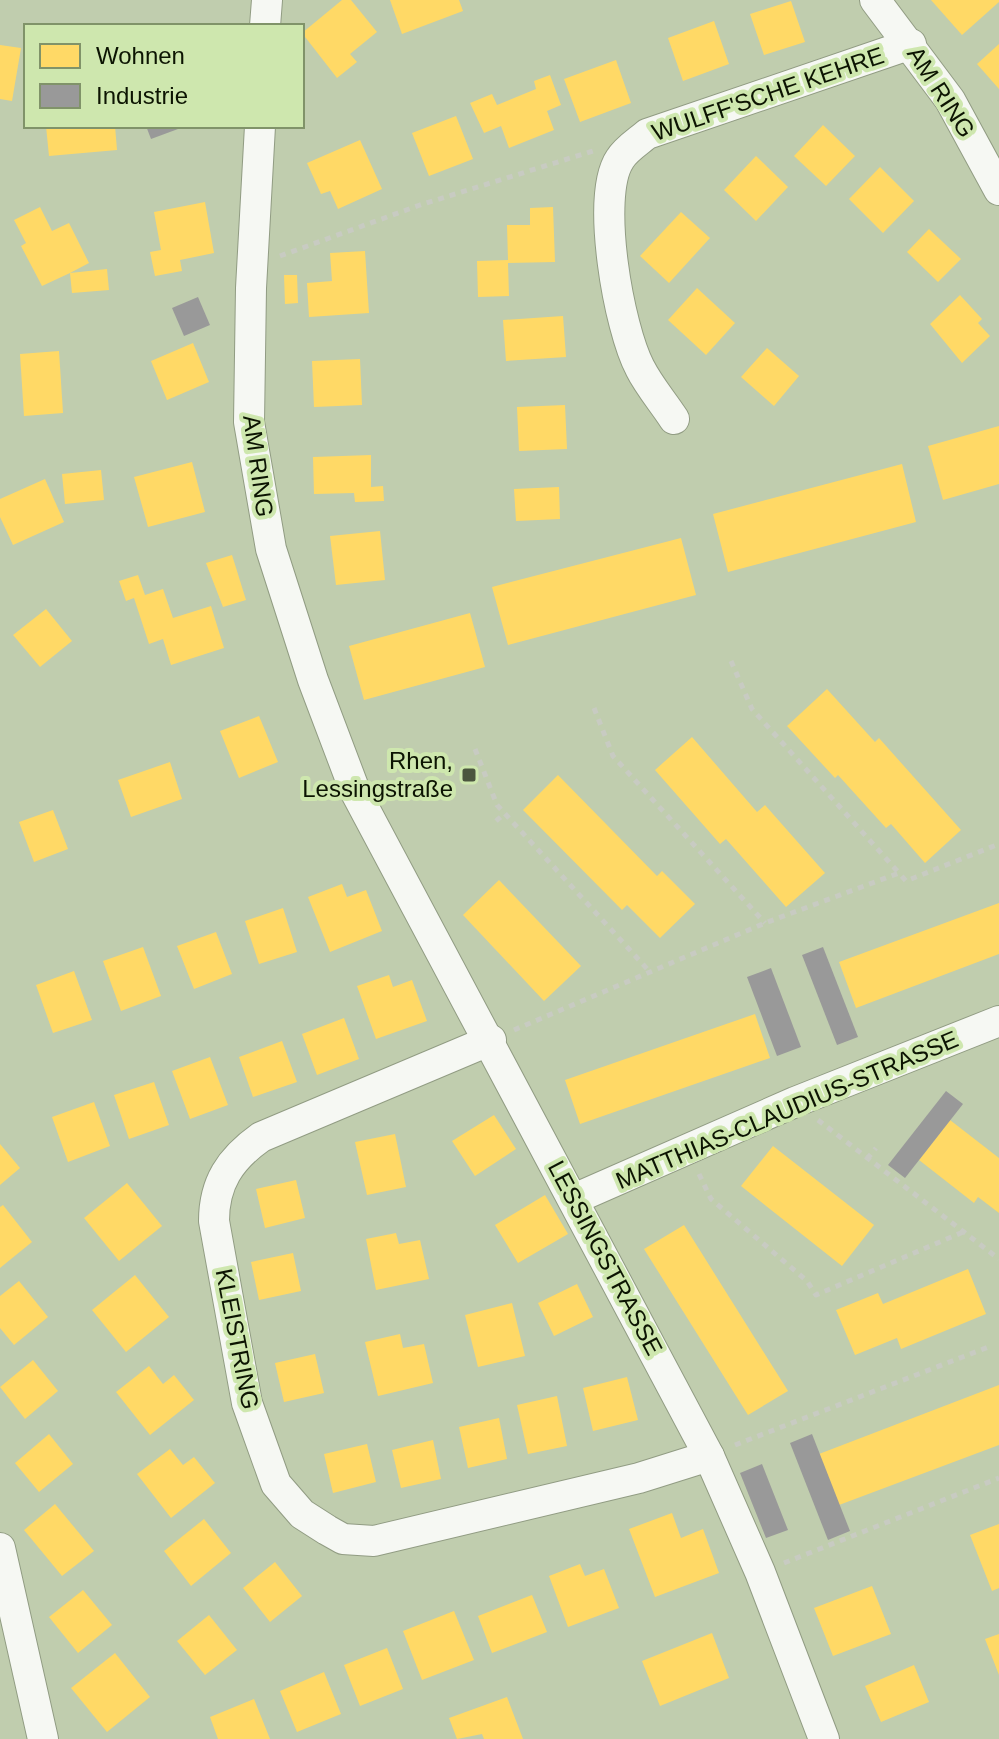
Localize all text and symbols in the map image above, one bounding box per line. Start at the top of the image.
legend [24,24,304,128]
street label: WULFF'SCHE KEHRE [648,41,887,146]
street label: AM RING [902,41,981,142]
text: Wohnen [96,42,185,69]
text: Industrie [96,82,188,109]
street label: AM RING [238,413,279,519]
place label: Rhen, Lessingstraße [302,747,453,802]
marker: Rhen, Lessingstraße [460,766,478,784]
street label: MATTHIAS-CLAUDIUS-STRASSE [612,1025,962,1194]
street label: LESSINGSTRASSE [543,1156,668,1359]
street label: KLEISTRING [211,1266,264,1412]

